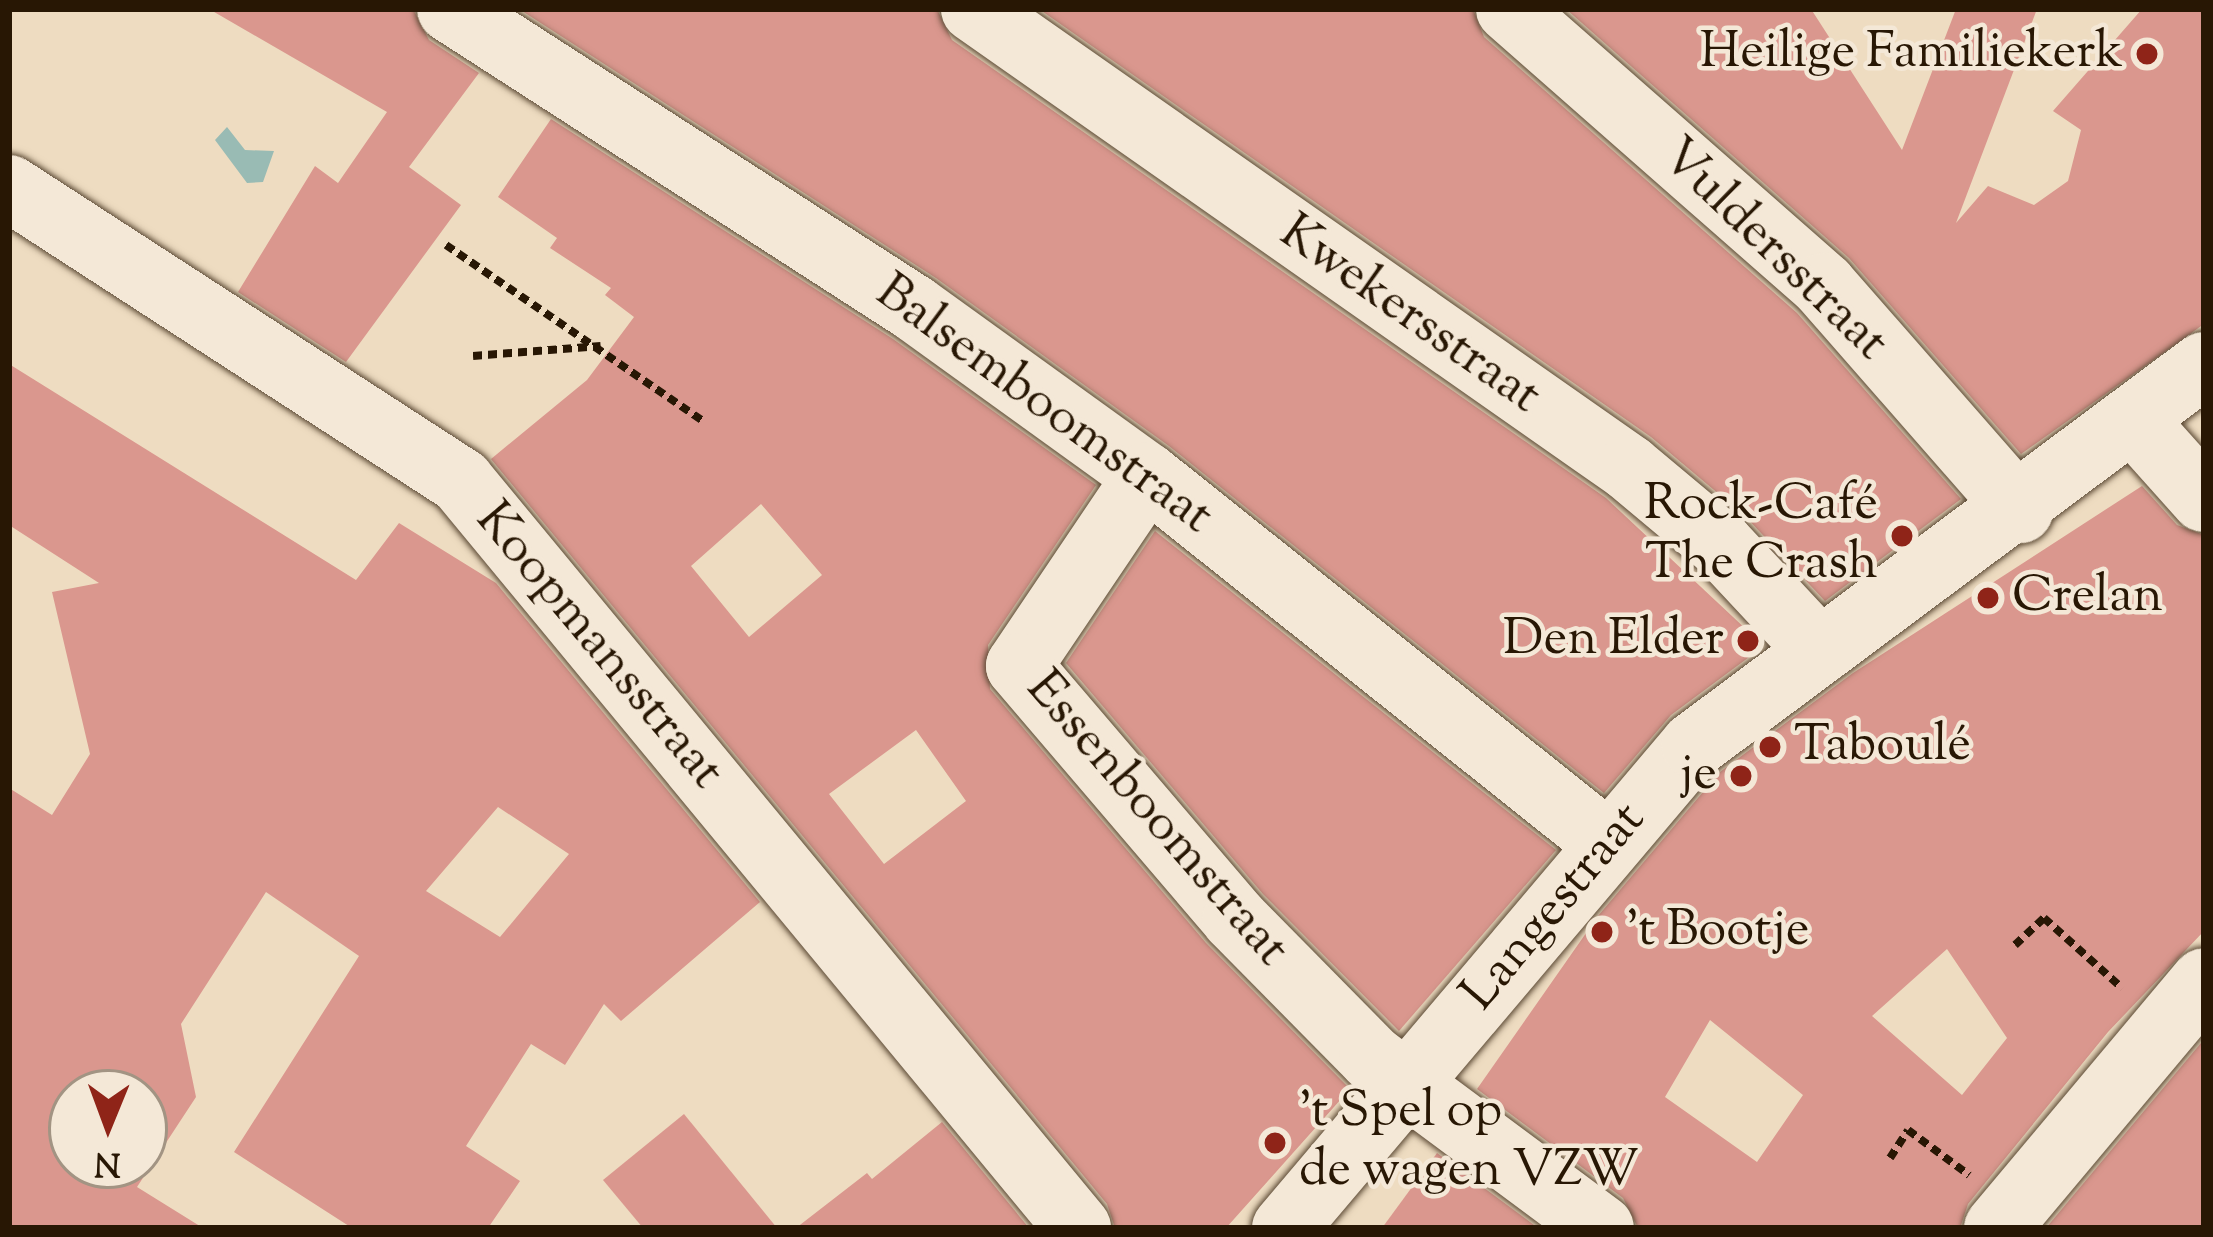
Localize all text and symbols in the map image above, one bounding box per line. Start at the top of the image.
place label: Heilige Familiekerk [1700,23,2123,85]
marker: Heilige Familiekerk [2134,41,2160,67]
street label: Vuldersstraat [1646,127,1900,375]
street label: Kwekersstraat [1267,204,1551,428]
street label: Balsemboomstraat [862,263,1224,549]
place label: Rock-Café The Crash [1644,476,1878,596]
street label: Koopmansstraat [461,491,735,803]
marker: Rock-Café The Crash [1889,523,1915,549]
place label: Crelan [2012,567,2163,629]
marker: Crelan [1975,585,2001,611]
place label: Den Elder [1503,610,1724,672]
marker: Den Elder [1735,628,1761,654]
street label: Essenboomstraat [1011,660,1301,980]
place label: Taboulé [1794,716,1971,778]
marker: Taboulé [1757,734,1783,760]
place label: je [1679,745,1717,807]
marker: je [1728,763,1754,789]
street label: Langestraat [1450,791,1660,1025]
place label: 't Bootje [1626,901,1809,963]
marker: 't Bootje [1589,919,1615,945]
north arrow [48,1069,168,1189]
place label: 't Spel op de wagen VZW [1299,1083,1639,1203]
marker: 't Spel op de wagen VZW [1262,1130,1288,1156]
text: N [94,1138,121,1186]

